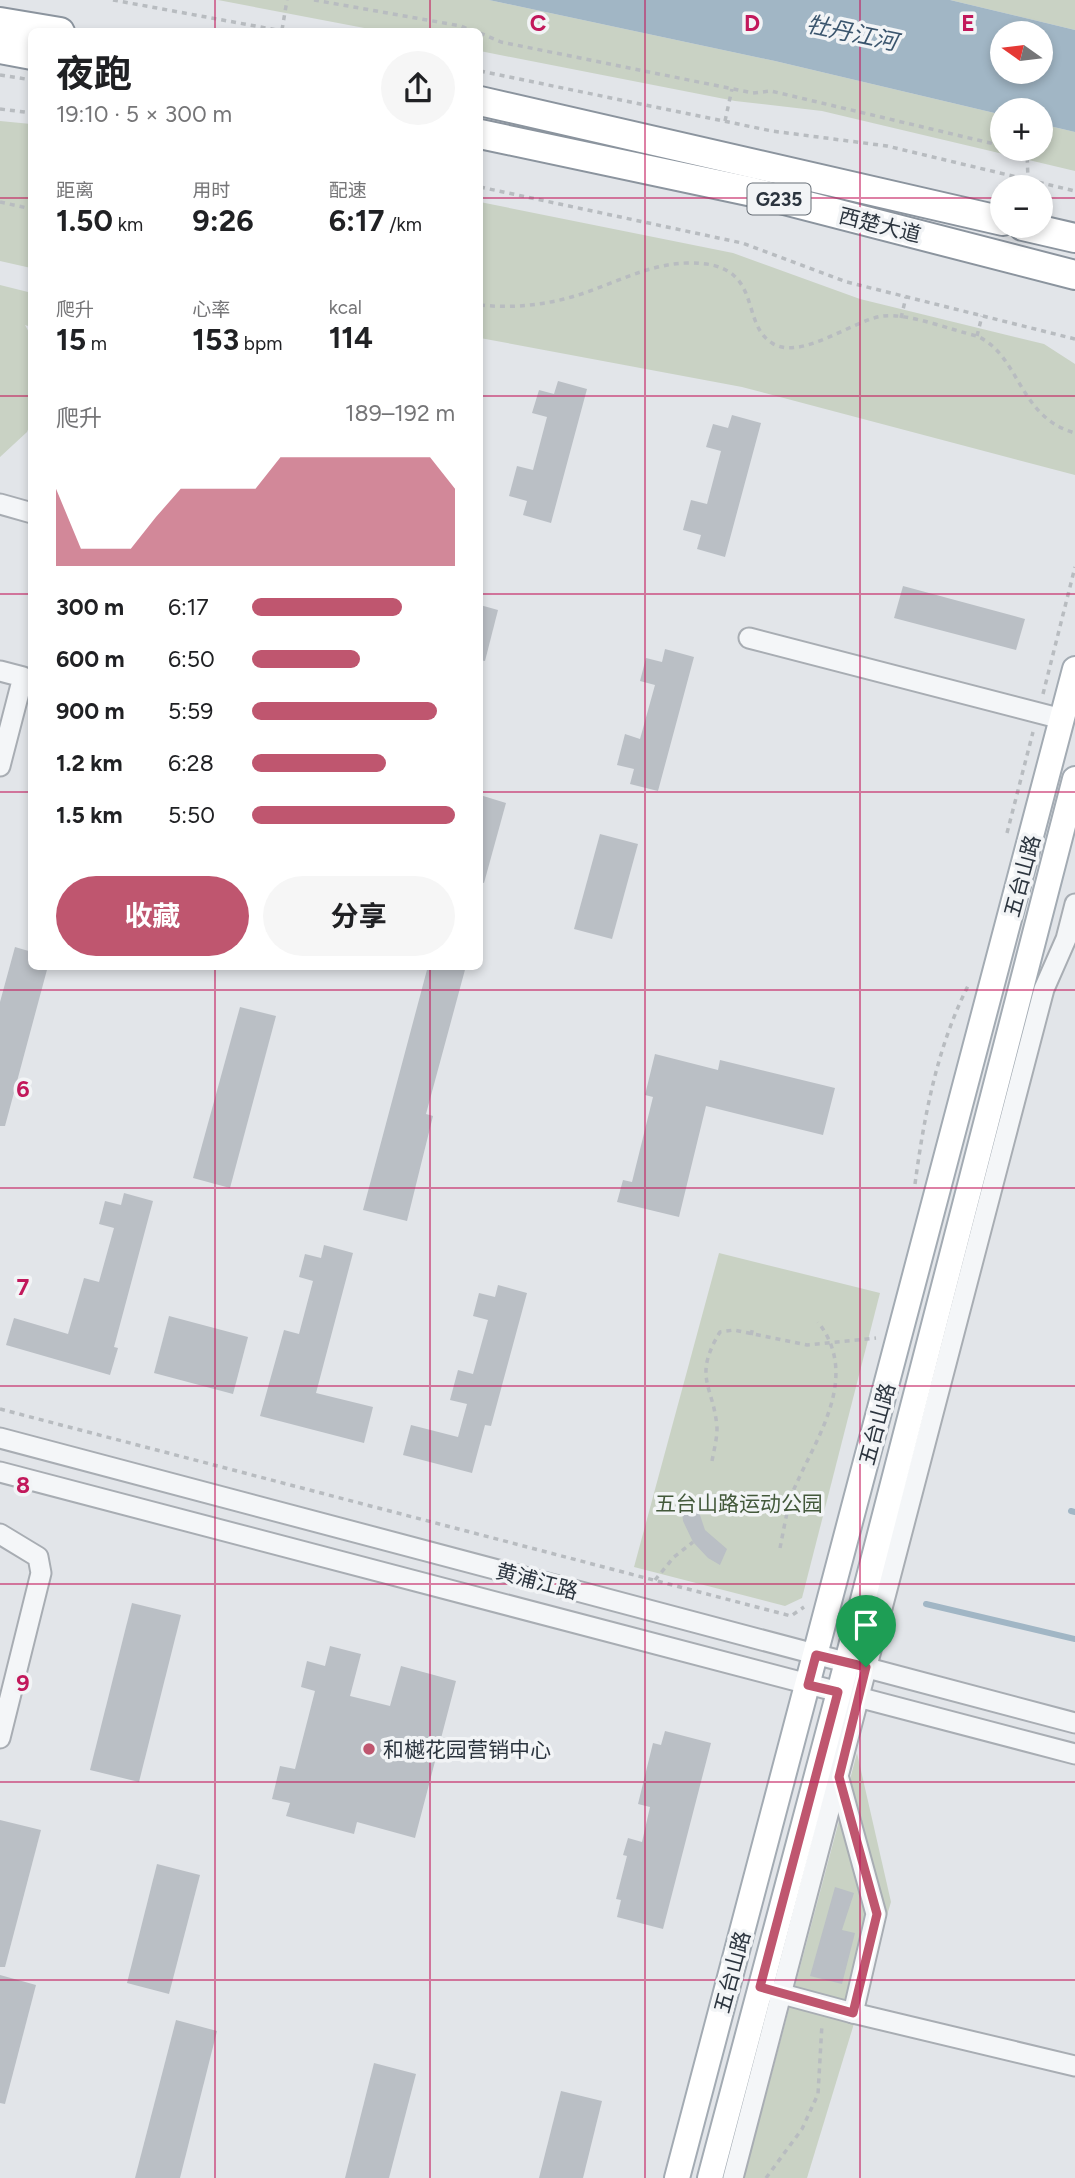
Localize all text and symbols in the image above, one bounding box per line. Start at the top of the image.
text: C [530,9,547,37]
text: D [744,9,760,37]
text: E [961,9,975,37]
water label: 牡丹江河 [804,10,904,57]
north arrow [990,21,1054,84]
map controls [990,21,1053,238]
text: 夜跑 [56,51,132,97]
button: share [381,51,455,125]
button: + [990,98,1053,161]
text: 19:10 · 5 × 300 m [56,100,232,128]
button: − [990,175,1053,238]
text: 距离 [56,179,94,202]
text: 用时 [192,179,230,202]
text: 配速 [329,179,367,202]
road number: G235 [748,183,810,214]
text: 1.50 [56,202,113,239]
text: 9:26 [192,202,254,239]
text: 6:17 [329,202,384,239]
street label: 西楚大道 [836,203,924,247]
text: km [113,213,143,236]
text: /km [384,213,422,236]
text: kcal [329,296,362,319]
text: 爬升 [56,298,94,321]
text: 心率 [192,298,230,321]
text: 114 [329,319,373,356]
text: 15 [56,321,86,358]
text: 153 [192,321,239,358]
text: m [86,332,107,355]
text: bpm [239,332,282,355]
text: 189–192 m [345,399,455,427]
text: 爬升 [56,404,102,432]
text: 300 m [56,593,124,621]
text: 6:17 [168,593,209,621]
text: 600 m [56,645,125,673]
text: 6:50 [168,645,215,673]
text: 900 m [56,697,125,725]
text: 5:59 [168,697,213,725]
text: 1.2 km [56,749,123,777]
text: 6:28 [168,749,214,777]
text: 1.5 km [56,801,123,829]
text: 5:50 [168,801,215,829]
street label: 五台山路 [999,832,1045,920]
button: 收藏 [56,876,249,956]
button: 分享 [263,876,455,956]
text: 6 [16,1075,30,1103]
text: 7 [17,1273,30,1301]
street label: 五台山路 [854,1380,900,1468]
text: 8 [16,1471,30,1499]
park label: 五台山路运动公园 [655,1491,823,1516]
street label: 黄浦江路 [493,1558,581,1604]
pin [836,1595,896,1667]
icon: arrive [847,1606,885,1644]
text: 9 [16,1669,30,1697]
place label: 和樾花园营销中心 [383,1737,551,1762]
marker: 和樾花园营销中心 [361,1741,377,1757]
street label: 五台山路 [709,1928,755,2016]

